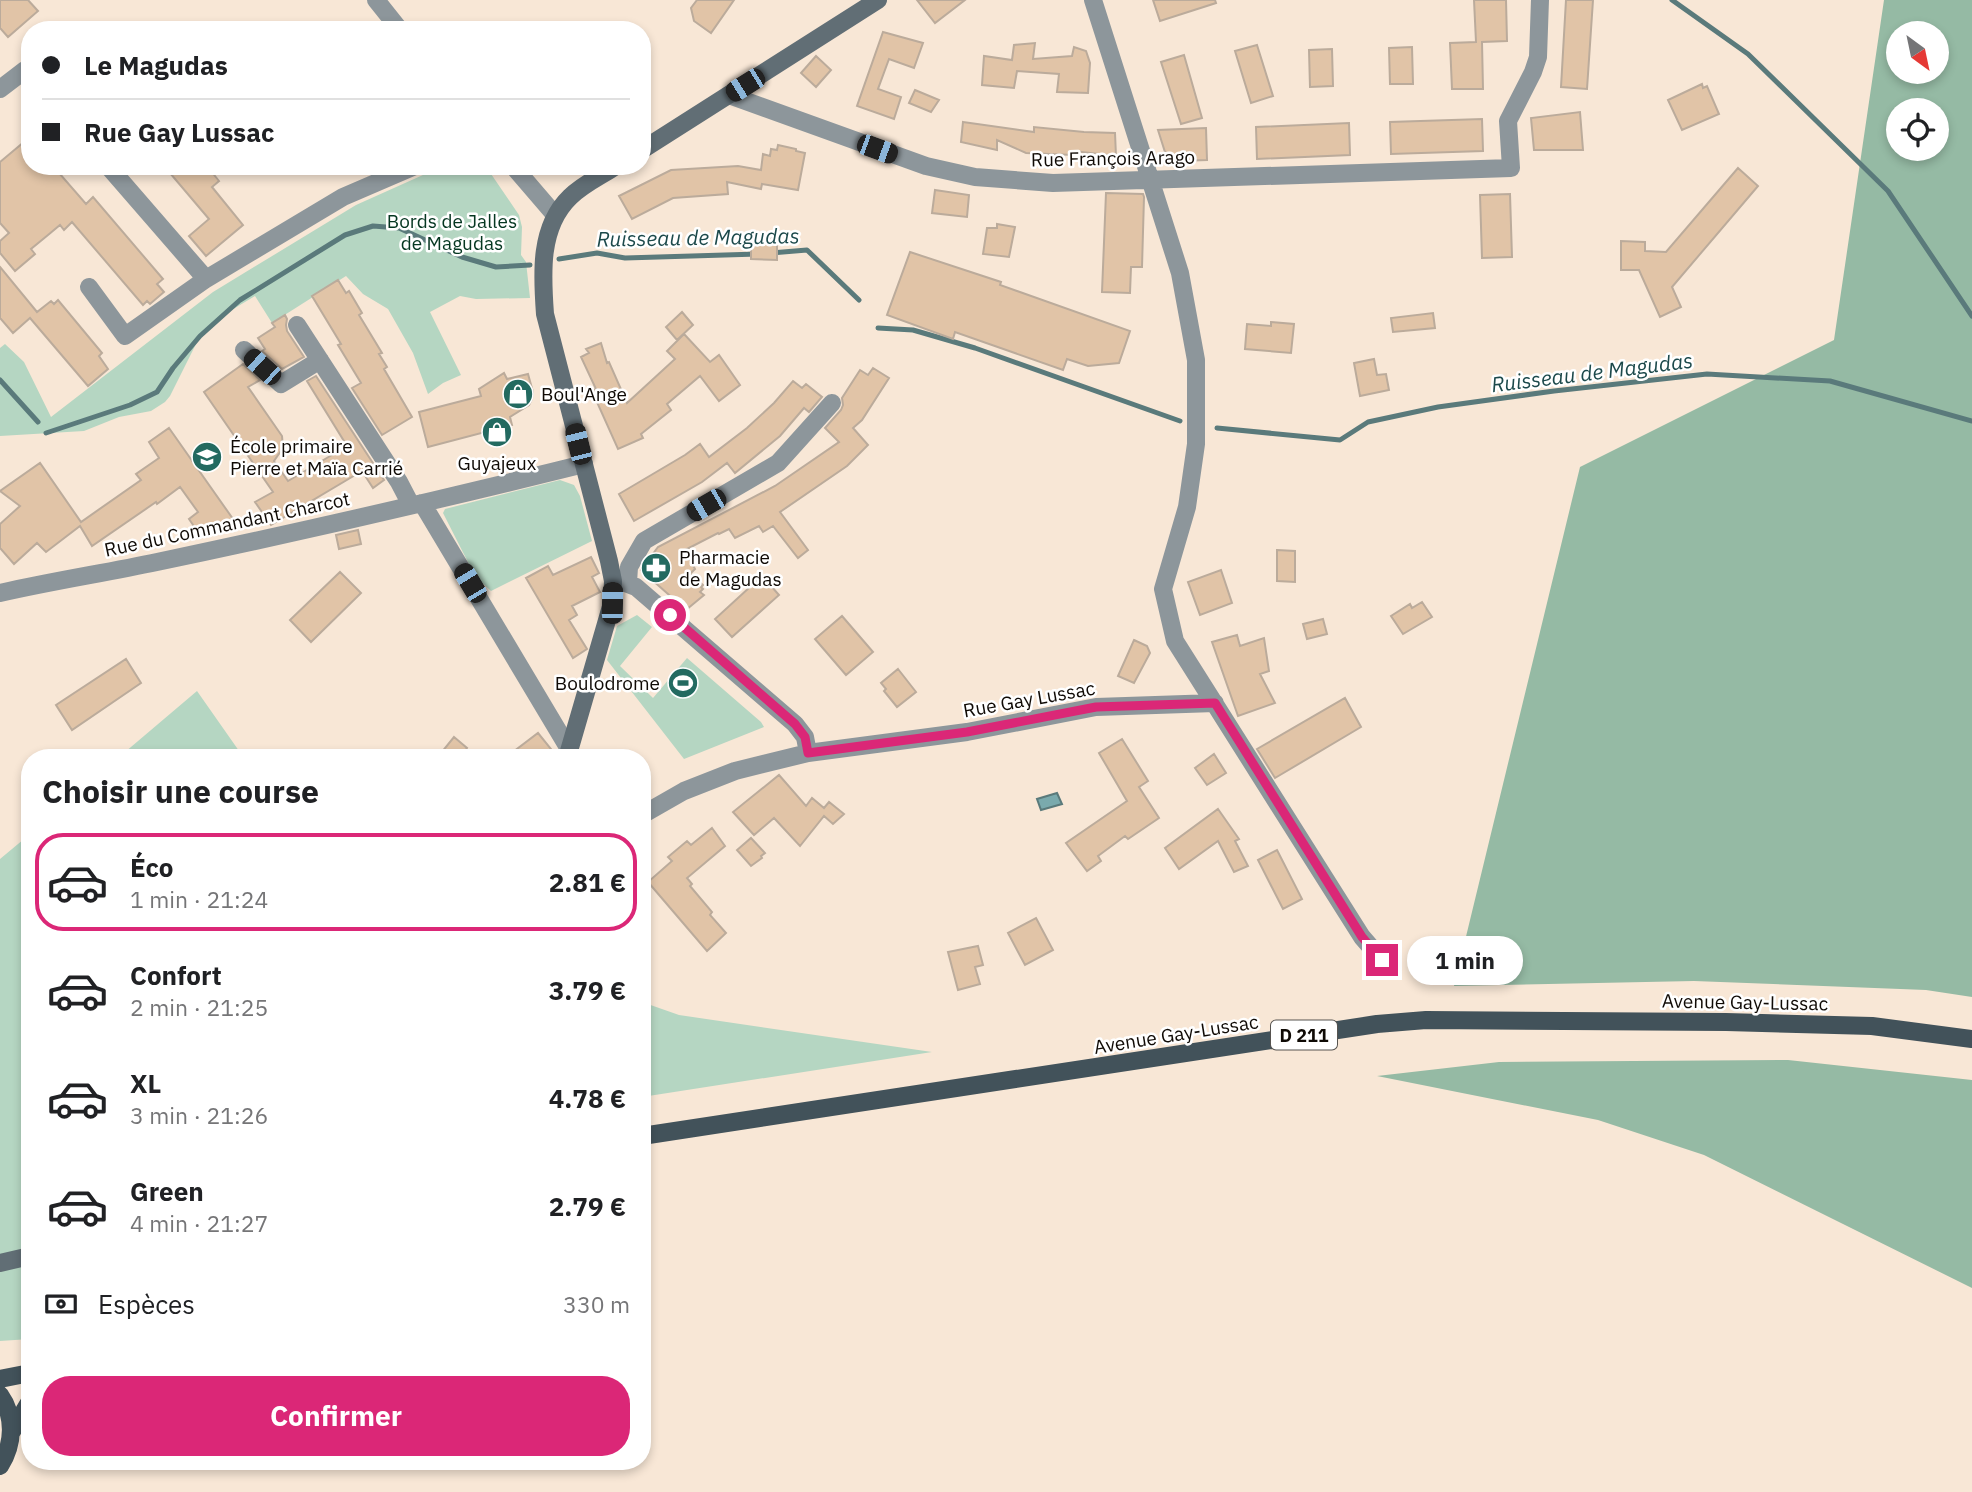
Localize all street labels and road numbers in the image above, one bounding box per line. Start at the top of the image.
street label: Rue François Arago [1031,145,1195,171]
street label: Rue du Commandant Charcot [102,486,352,562]
street label: Rue Gay Lussac [961,676,1097,722]
street label: Avenue Gay-Lussac [1662,989,1829,1015]
street label: Avenue Gay-Lussac [1092,1009,1260,1059]
road number: D 211 [1271,1020,1337,1050]

